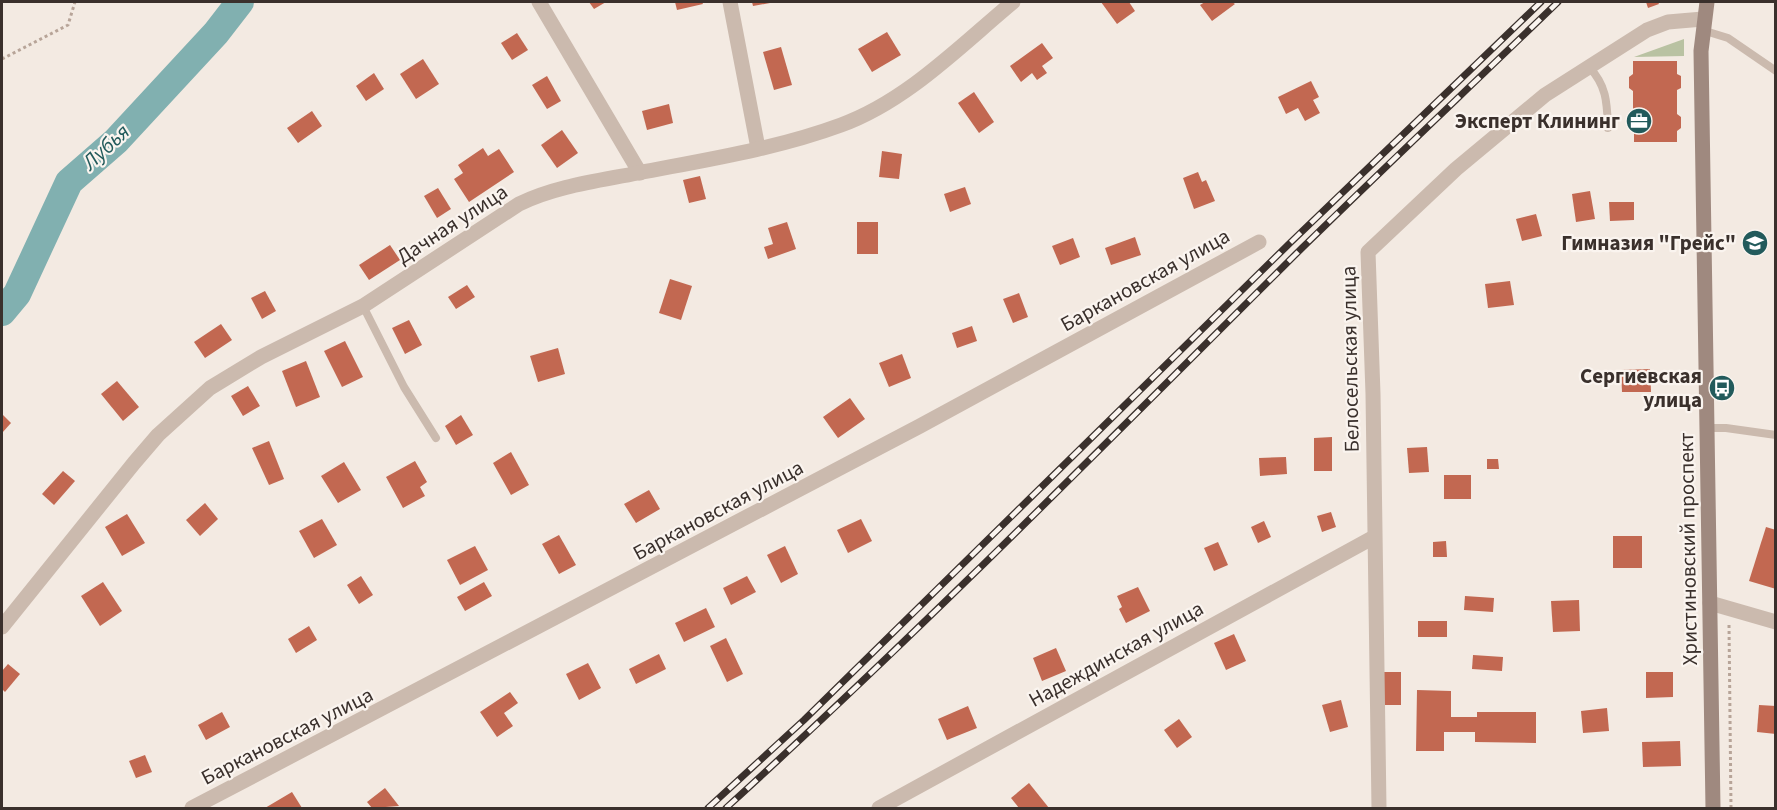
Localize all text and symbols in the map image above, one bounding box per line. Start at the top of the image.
place label: Эксперт Клининг [1455,106,1620,136]
office icon: Эксперт Клининг [1624,106,1654,136]
water label: Лубья [73,116,137,179]
street label: Дачная улица [390,177,514,271]
street label: Баркановская улица [1055,221,1235,339]
place label: Гимназия "Грейс" [1561,228,1736,258]
school or university icon: Гимназия "Грейс" [1740,228,1770,258]
street label: Белосельская улица [1333,265,1367,453]
place label: Сергиевская улица [1580,361,1702,415]
bus stop icon: Сергиевская улица [1707,373,1737,403]
street label: Христиновский проспект [1671,432,1705,666]
street label: Баркановская улица [627,452,809,568]
street label: Надеждинская улица [1023,593,1209,715]
street label: Баркановская улица [196,680,378,792]

